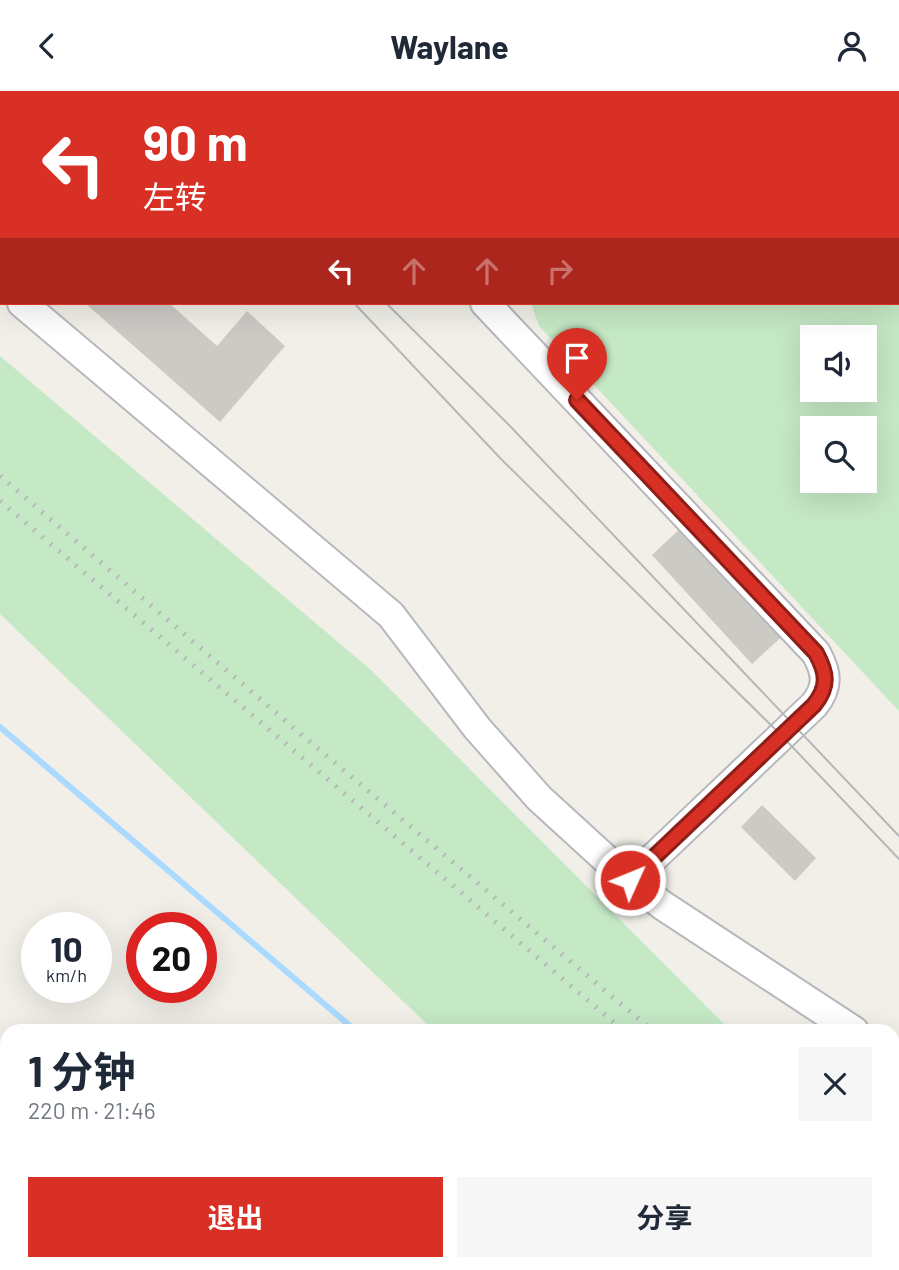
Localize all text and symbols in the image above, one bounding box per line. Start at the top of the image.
icon: back [28,27,66,65]
text: Waylane [390,27,509,65]
icon: person [833,27,871,65]
text: 90 m [143,112,248,171]
icon: left [28,119,119,210]
text: 左转 [143,177,207,215]
icon: left [322,252,360,290]
icon: ahead [395,252,433,290]
icon: ahead [468,252,506,290]
icon: right [541,252,579,290]
map controls [800,325,877,493]
button: sound [800,325,877,402]
pin [547,328,607,400]
icon: arrive [558,339,596,377]
button: search [800,416,877,493]
position arrow [593,843,667,917]
speed limit sign: 20 [126,912,217,1003]
text: 10 [50,927,83,969]
text: km/h [46,964,87,986]
text: 1 分钟 [28,1045,135,1095]
button: close [798,1047,872,1121]
text: 220 m · 21:46 [28,1096,156,1124]
button: 退出 [28,1177,443,1257]
button: 分享 [457,1177,872,1257]

